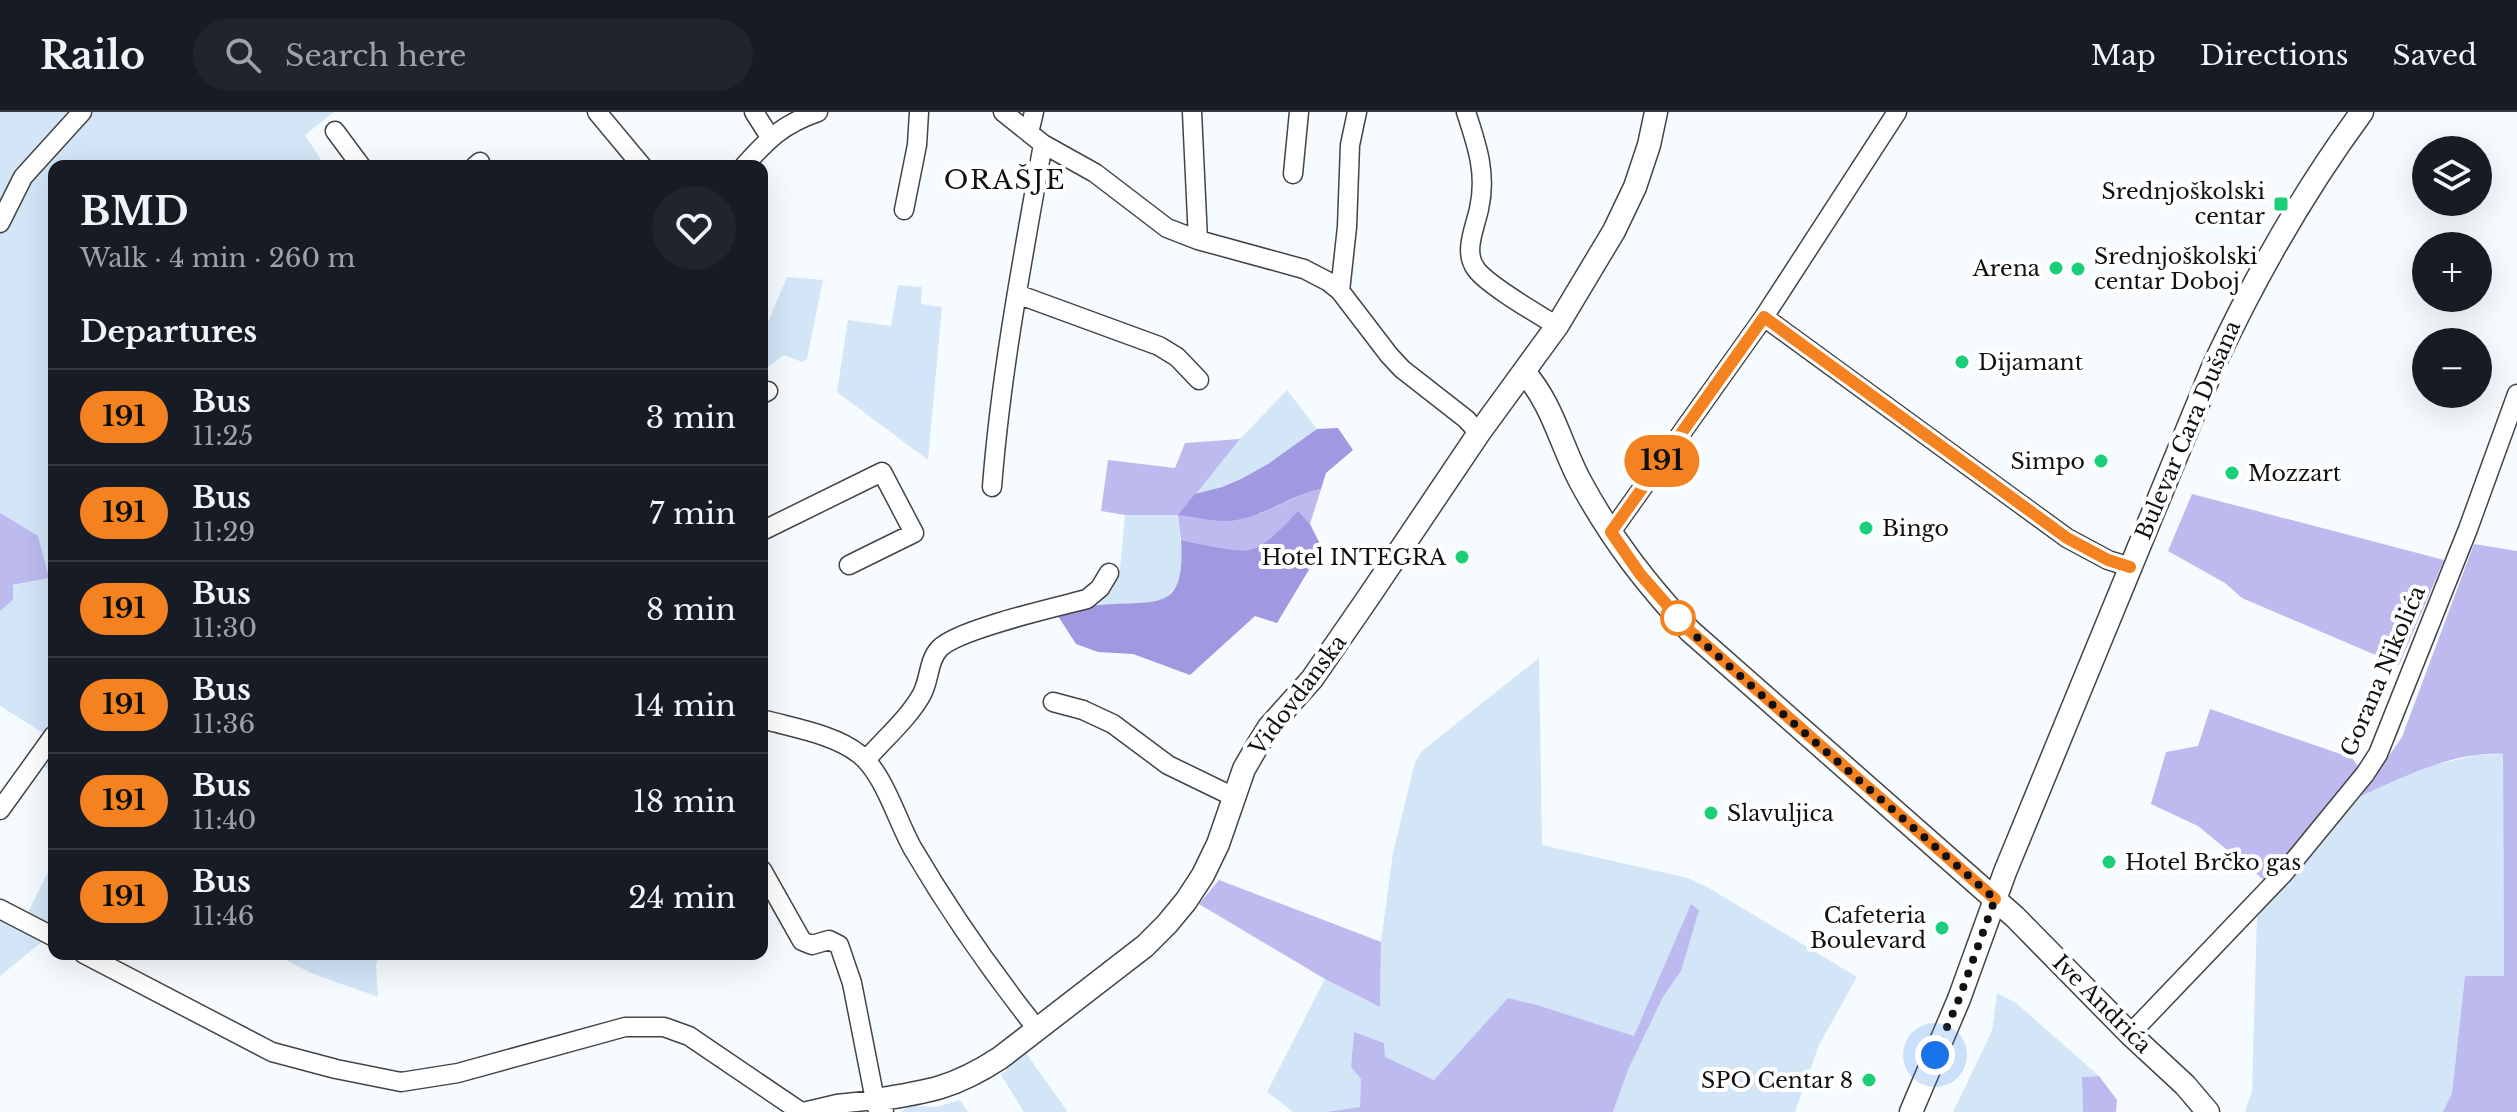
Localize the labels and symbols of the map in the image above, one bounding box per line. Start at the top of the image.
district label: ORAŠJE [944,164,1066,196]
place label: Srednjoškolski centar [2102,178,2265,230]
marker: Srednjoškolski centar [2272,195,2290,213]
place label: Srednjoškolski centar Doboj [2094,243,2258,295]
place label: Arena [1972,255,2041,282]
marker: Arena [2047,259,2065,277]
marker: Srednjoškolski centar Doboj [2069,260,2087,278]
street label: Bulevar Cara Dušana [2130,316,2247,543]
place label: Dijamant [1978,349,2084,376]
marker: Dijamant [1953,353,1971,371]
line badge: 191 [1616,435,1708,487]
place label: Simpo [2010,448,2085,475]
marker: Simpo [2092,452,2110,470]
place label: Mozzart [2248,460,2342,487]
marker: Mozzart [2223,464,2241,482]
place label: Bingo [1882,515,1949,542]
marker: Bingo [1857,519,1875,537]
place label: Hotel INTEGRA [1261,544,1447,571]
marker: Hotel INTEGRA [1453,548,1471,566]
street label: Gorana Nikolića [2335,581,2431,760]
unlabelled marker [1661,601,1695,635]
street label: Vidovdanska [1243,629,1353,762]
place label: Slavuljica [1727,800,1834,827]
marker: Slavuljica [1702,804,1720,822]
place label: Hotel Brčko gas [2125,849,2301,876]
marker: Hotel Brčko gas [2100,853,2118,871]
place label: Cafeteria Boulevard [1810,902,1927,954]
marker: Cafeteria Boulevard [1933,919,1951,937]
street label: Ive Andrića [2047,949,2158,1060]
your location [1915,1035,1955,1075]
place label: SPO Centar 8 [1701,1067,1853,1094]
marker: SPO Centar 8 [1860,1071,1878,1089]

